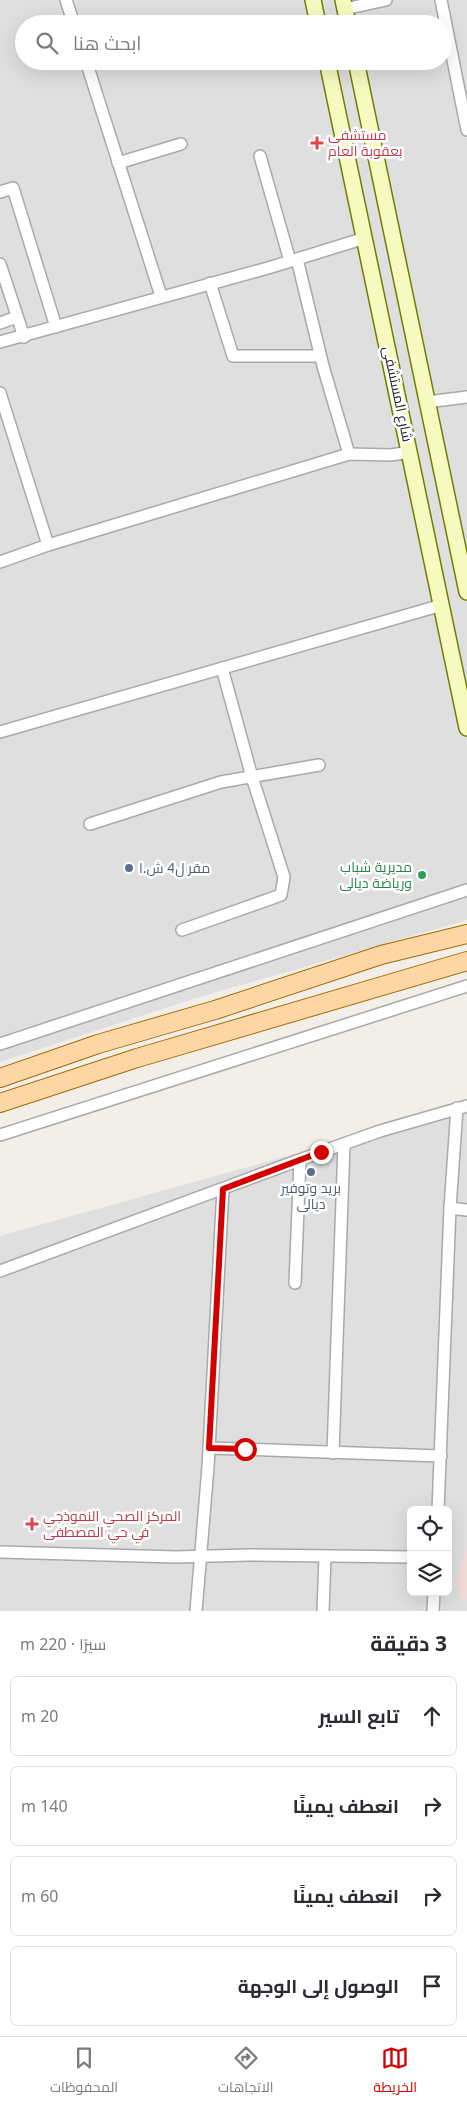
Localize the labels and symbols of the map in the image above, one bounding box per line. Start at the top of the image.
place label: مستشفى بعقوبة العام [328,125,403,161]
marker: مستشفى بعقوبة العام [310,136,324,150]
street label: شارع المستشفى [379,344,418,443]
place label: مديرية شباب ورياضة ديالى [340,857,412,892]
place label: مقر ل4 ش.ا [139,858,210,877]
marker: مقر ل4 ش.ا [123,862,135,874]
marker: مديرية شباب ورياضة ديالى [416,869,428,881]
route end [310,1141,333,1164]
marker: بريد وتوفير ديالى [305,1166,317,1178]
place label: بريد وتوفير ديالى [280,1178,341,1213]
route start [234,1438,257,1461]
place label: المركز الصحي النموذجي في حي المصطفى [43,1506,181,1544]
marker: المركز الصحي النموذجي في حي المصطفى [25,1517,39,1531]

